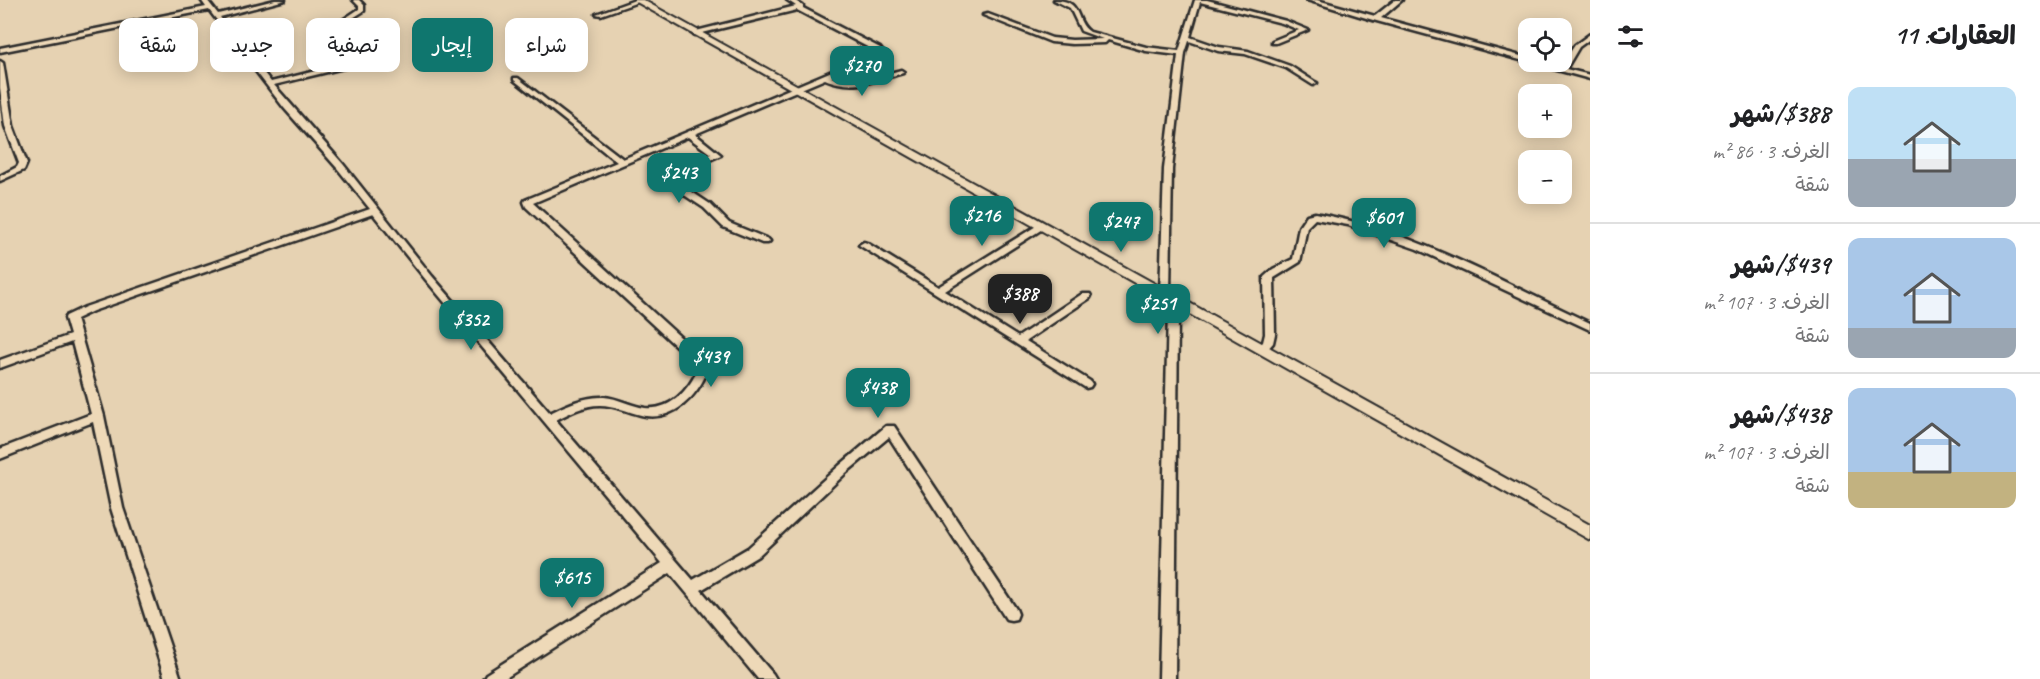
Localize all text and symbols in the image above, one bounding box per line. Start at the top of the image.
chip: شقة [119,18,198,72]
chip: جديد [210,18,294,72]
chip: تصفية [306,18,400,72]
chip: إيجار [412,18,493,72]
chip: شراء [505,18,588,72]
map controls [1518,18,1572,204]
button: locate [1518,18,1572,72]
text: العقارات: 11 [1894,19,2016,52]
icon: filters [1614,20,1647,53]
pin: $270 [826,46,898,97]
text: $270 [844,53,880,78]
button: + [1518,84,1572,138]
text: $388/شهر [1731,97,1830,130]
icon: home [1896,111,1968,183]
text: الغرف: 3 · 86 m² [1712,139,1830,164]
button: − [1518,150,1572,204]
pin: $243 [643,153,715,204]
text: $243 [661,160,697,185]
text: شقة [1795,172,1830,197]
pin: $216 [946,196,1018,247]
pin: $601 [1348,198,1420,249]
pin: $247 [1085,202,1157,253]
text: $216 [964,203,1000,228]
text: $601 [1366,205,1402,230]
text: $247 [1103,209,1139,234]
text: $439/شهر [1732,248,1830,281]
icon: home [1896,262,1968,334]
pin: $388 [984,274,1056,325]
text: $388 [1002,281,1038,306]
pin: $251 [1122,284,1194,335]
text: الغرف: 3 · 107 m² [1703,290,1830,315]
text: $251 [1140,291,1176,316]
pin: $352 [435,300,507,351]
text: $352 [453,307,489,332]
text: شقة [1795,323,1830,348]
pin: $439 [675,337,747,388]
text: $439 [693,344,729,369]
pin: $438 [842,368,914,419]
text: $438 [860,375,896,400]
text: $438/شهر [1731,398,1830,431]
icon: home [1896,412,1968,484]
text: الغرف: 3 · 107 m² [1703,440,1830,465]
text: شقة [1795,473,1830,498]
pin: $615 [536,558,608,609]
text: $615 [554,565,590,590]

